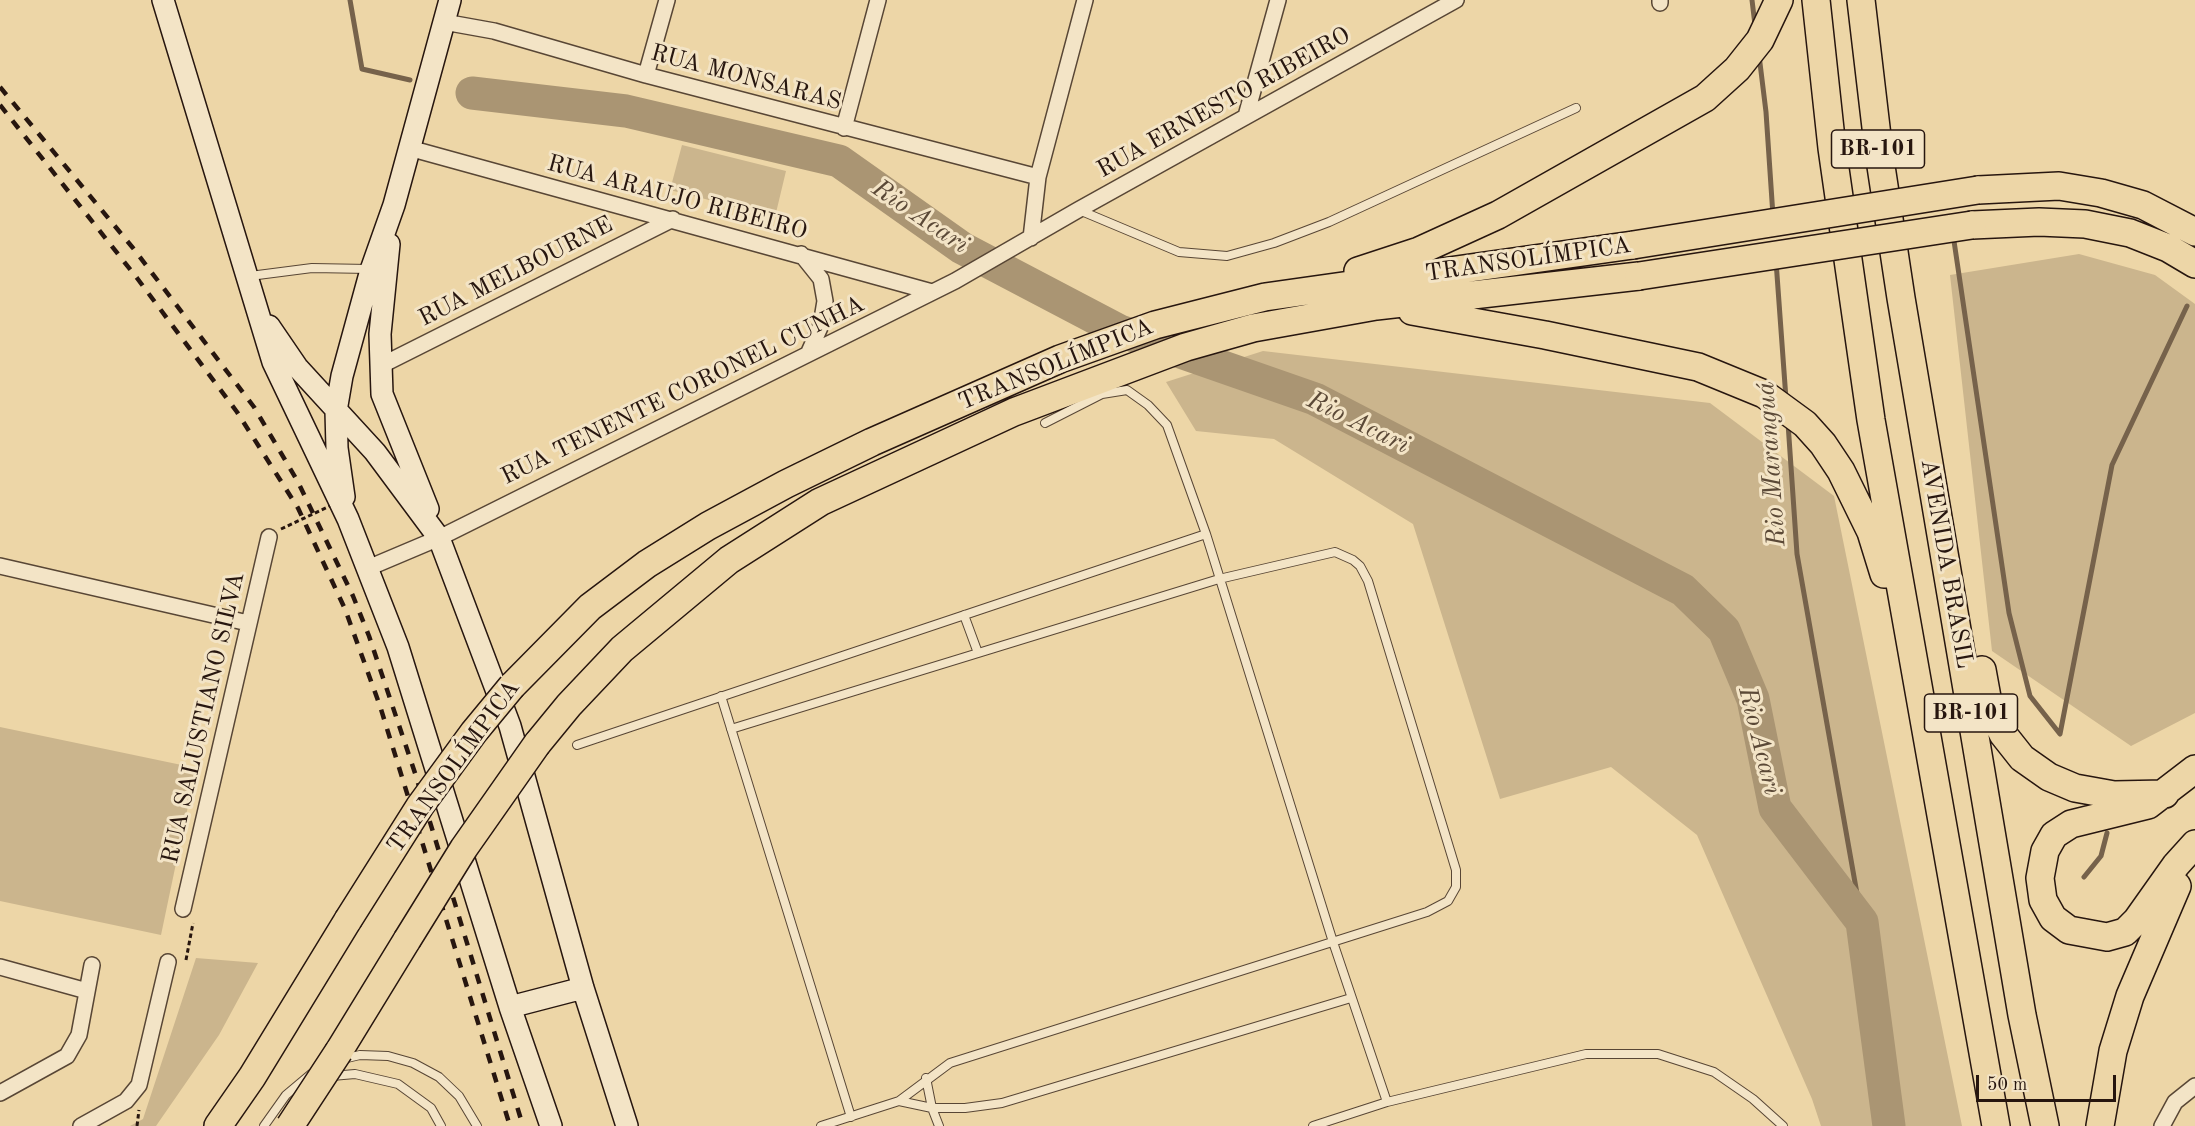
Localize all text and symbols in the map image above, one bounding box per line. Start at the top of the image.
street label: RUA ERNESTO RIBEIRO [1092,21,1356,185]
street label: RUA MONSARAS [648,39,844,117]
road number: BR-101 [1832,130,1924,168]
street label: RUA ARAUJO RIBEIRO [544,149,810,247]
water label: Rio Acari [865,173,975,261]
street label: RUA MELBOURNE [414,211,618,333]
street label: TRANSOLÍMPICA [1423,231,1633,289]
street label: RUA TENENTE CORONEL CUNHA [497,290,869,492]
street label: TRANSOLÍMPICA [954,313,1158,417]
water label: Rio Maranguá [1751,381,1793,547]
water label: Rio Acari [1302,385,1414,461]
street label: AVENIDA BRASIL [1913,457,1979,671]
street label: RUA SALUSTIANO SILVA [156,570,252,866]
street label: TRANSOLÍMPICA [381,675,527,859]
water label: Rio Acari [1731,684,1787,798]
road number: BR-101 [1924,694,2018,732]
scale bar [1979,1063,2118,1101]
text: 50 m [1987,1076,2027,1094]

